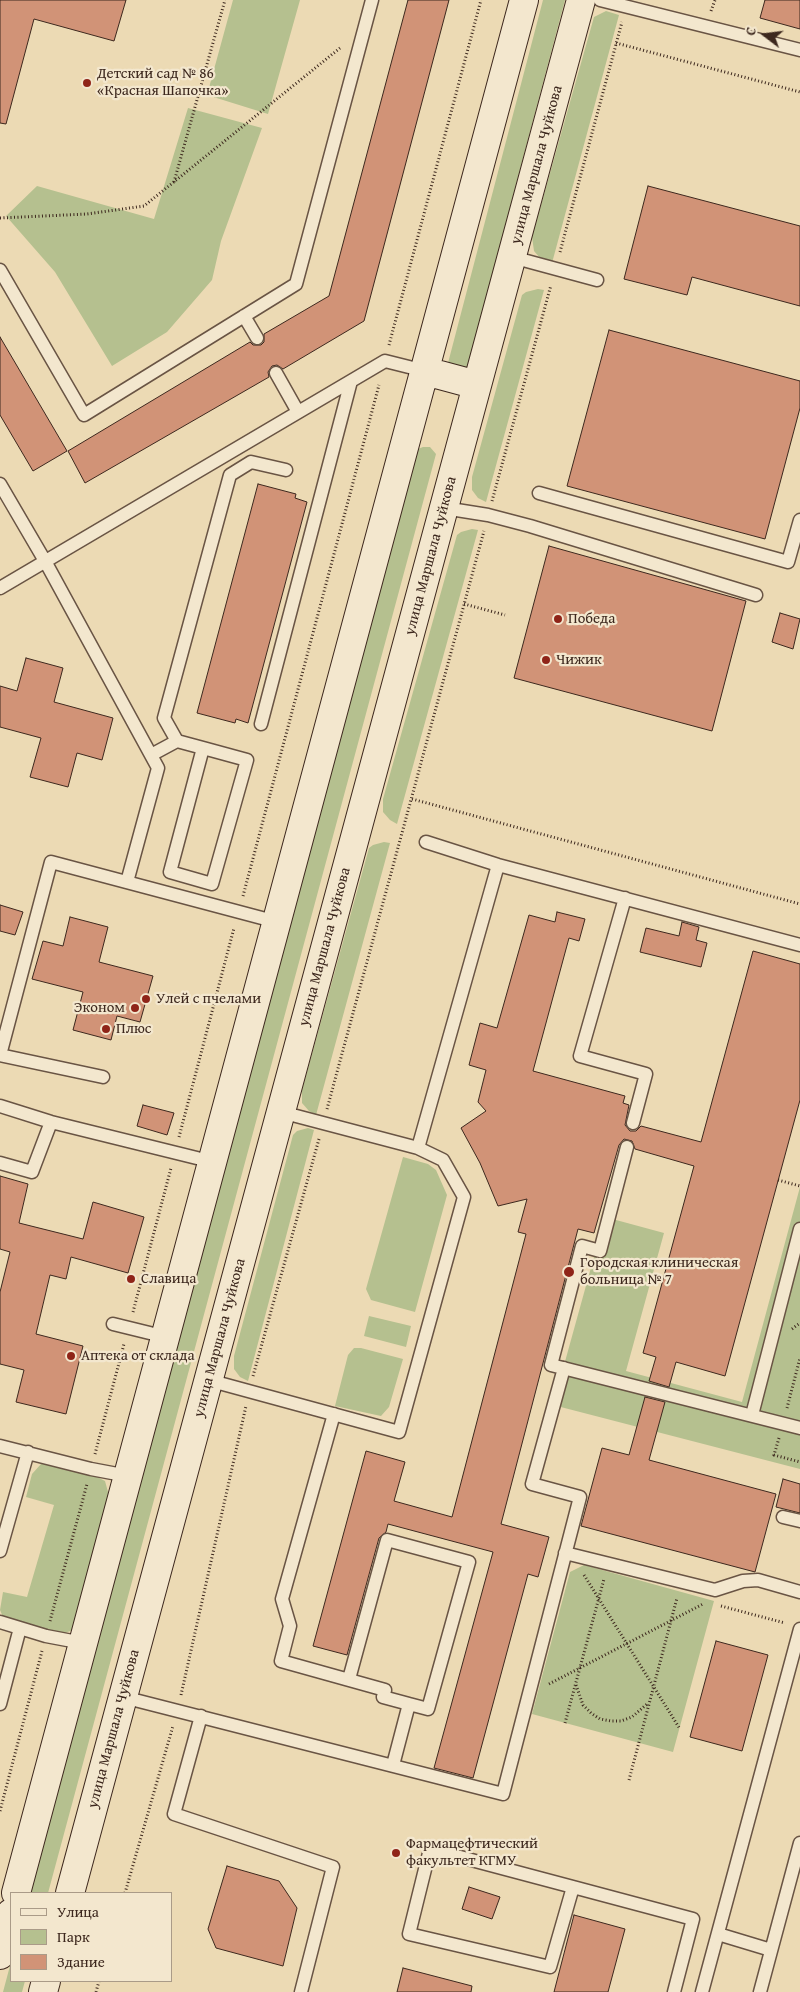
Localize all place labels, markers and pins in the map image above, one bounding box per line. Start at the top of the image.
place label: Детский сад № 86 «Красная Шапочка» [97,65,229,100]
marker: Детский сад № 86 «Красная Шапочка» [81,77,93,89]
place label: Победа [568,610,615,628]
marker: Победа [552,613,564,625]
place label: Чижик [556,651,602,669]
marker: Чижик [540,654,552,666]
place label: Улей с пчелами [156,990,261,1008]
marker: Улей с пчелами [140,993,152,1005]
place label: Эконом [74,999,125,1017]
marker: Эконом [129,1002,141,1014]
place label: Плюс [116,1020,151,1038]
marker: Плюс [100,1023,112,1035]
place label: Городская клиническая больница № 7 [580,1254,738,1289]
marker: Городская клиническая больница № 7 [562,1265,576,1279]
place label: Славица [141,1270,196,1288]
marker: Славица [125,1273,137,1285]
place label: Аптека от склада [81,1347,195,1365]
marker: Аптека от склада [65,1350,77,1362]
place label: Фармацефтический факультет КГМУ [406,1835,538,1870]
marker: Фармацефтический факультет КГМУ [390,1847,402,1859]

